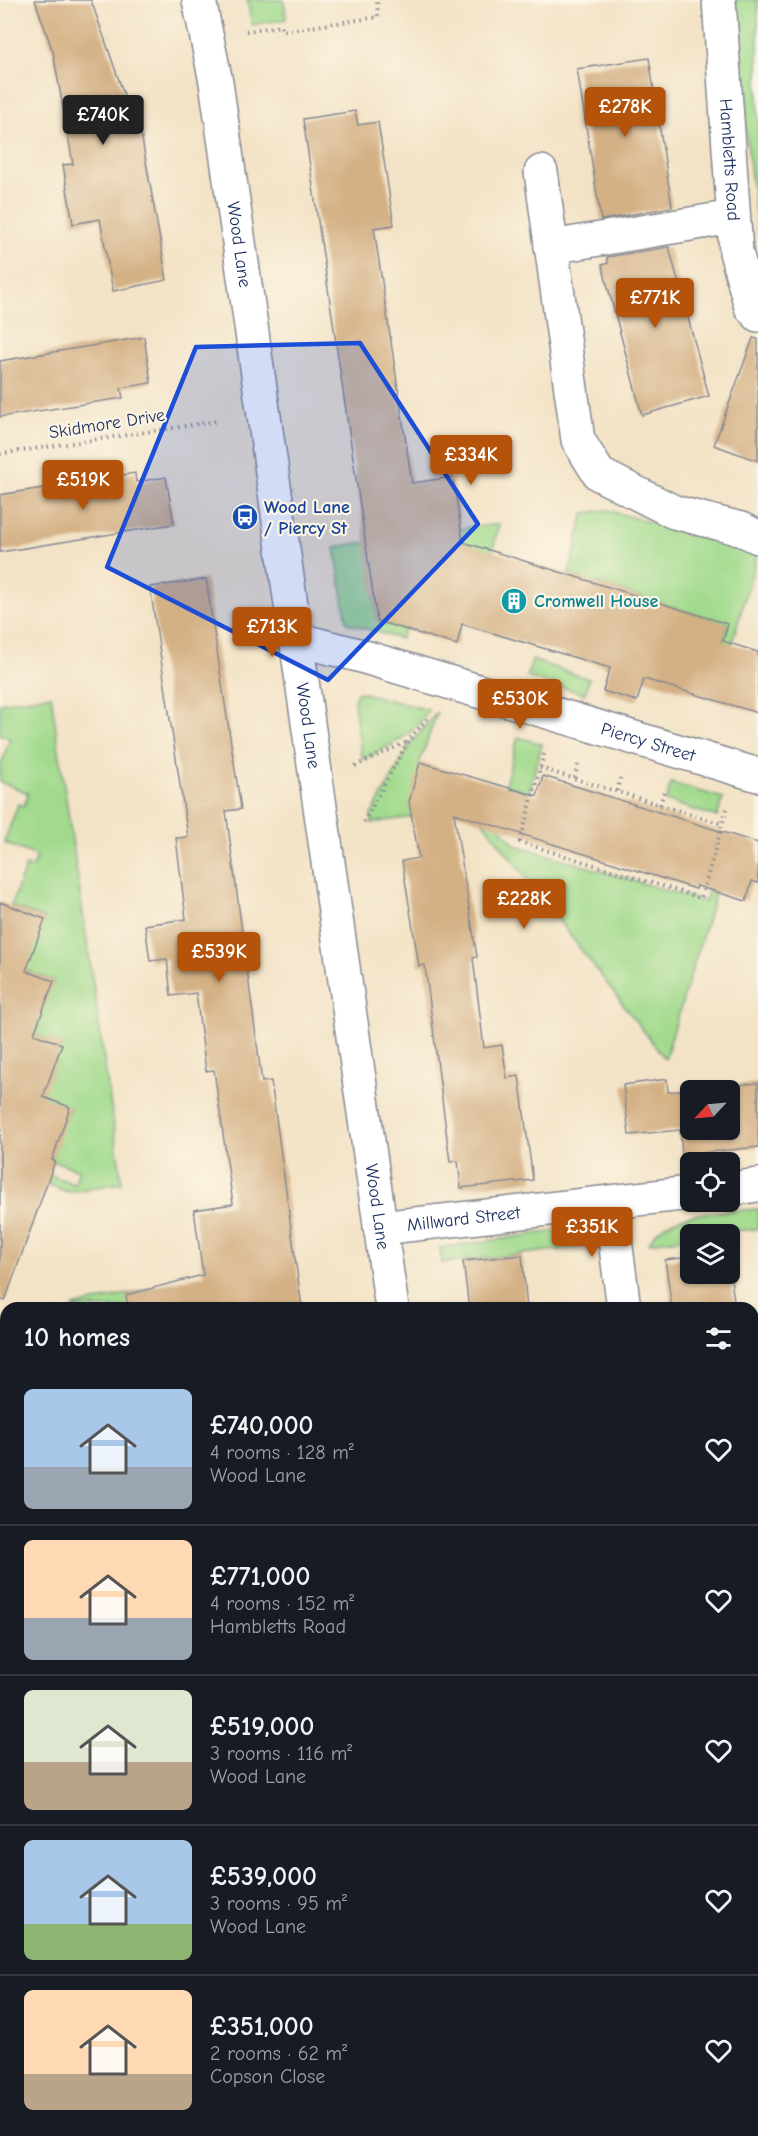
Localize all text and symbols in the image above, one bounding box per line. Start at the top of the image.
pin: £278K [583,87,667,138]
pin: £740K [61,95,145,146]
text: £278K [599,95,651,118]
street label: Hambletts Road [715,98,744,221]
text: £740K [77,103,129,126]
street label: Wood Lane [223,200,256,289]
pin: £771K [613,278,697,329]
text: £771K [630,286,680,309]
street label: Skidmore Drive [47,404,167,444]
pin: £334K [429,435,513,486]
text: £334K [444,443,498,466]
pin: £519K [41,460,125,511]
text: £519K [56,468,110,491]
place label: Wood Lane / Piercy St [264,497,350,539]
bus stop icon: Wood Lane / Piercy St [230,502,260,532]
building icon: Cromwell House [499,586,529,616]
place label: Cromwell House [534,591,658,612]
pin: £713K [230,607,314,658]
text: £713K [246,615,298,638]
pin: £530K [478,679,562,730]
street label: Wood Lane [292,681,325,770]
text: £530K [492,687,548,710]
street label: Piercy Street [598,718,699,766]
pin: £228K [482,879,566,930]
text: £228K [497,887,551,910]
pin: £539K [177,932,261,983]
text: £539K [191,940,247,963]
north arrow [680,1080,740,1140]
map controls [680,1080,740,1284]
button: locate [680,1152,740,1212]
street label: Wood Lane [361,1162,394,1251]
street label: Millward Street [406,1202,522,1235]
pin: £351K [550,1207,634,1258]
text: £351K [566,1215,618,1238]
button: layers [680,1224,740,1284]
icon: filters [702,1322,735,1355]
text: 10 homes [24,1323,130,1353]
text: £740,000 [210,1411,313,1441]
icon: home [72,1413,144,1485]
icon: heart [702,1433,735,1466]
text: 4 rooms · 128 m² [210,1441,354,1464]
text: Wood Lane [210,1464,306,1487]
text: £771,000 [210,1562,310,1592]
icon: home [72,1564,144,1636]
icon: heart [702,1584,735,1617]
text: 4 rooms · 152 m² [210,1592,354,1615]
text: Hambletts Road [210,1615,346,1638]
text: £519,000 [210,1712,314,1742]
icon: home [72,1714,144,1786]
icon: heart [702,1734,735,1767]
text: 3 rooms · 116 m² [210,1742,352,1765]
text: Wood Lane [210,1765,306,1788]
text: £539,000 [210,1862,317,1892]
icon: home [72,1864,144,1936]
icon: heart [702,1884,735,1917]
text: 3 rooms · 95 m² [210,1892,347,1915]
text: Wood Lane [210,1915,306,1938]
text: £351,000 [210,2012,314,2042]
icon: home [72,2014,144,2086]
icon: heart [702,2034,735,2067]
text: 2 rooms · 62 m² [210,2042,347,2065]
text: Copson Close [210,2065,325,2088]

